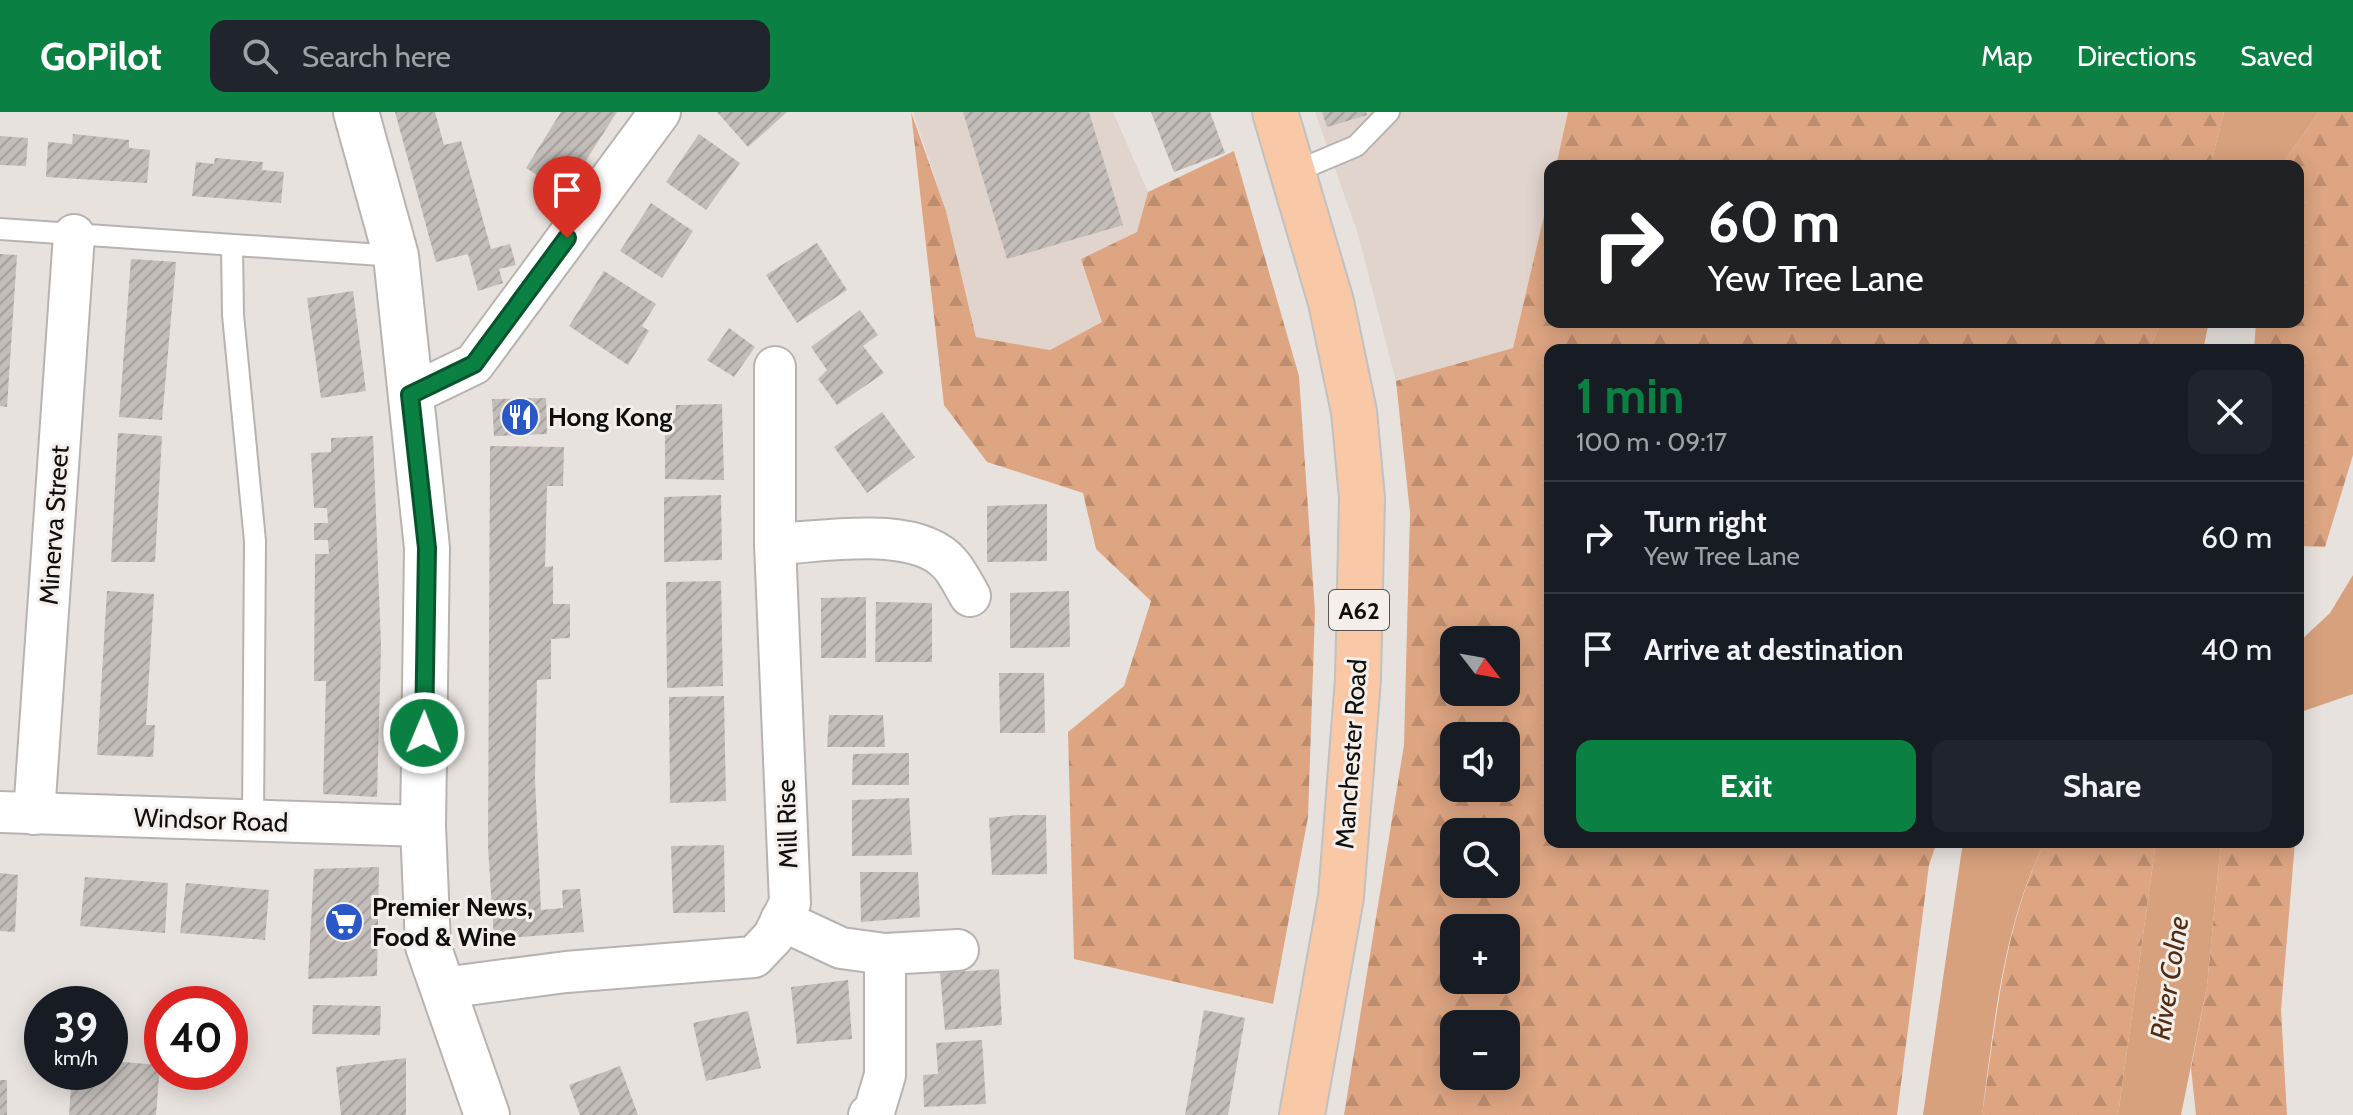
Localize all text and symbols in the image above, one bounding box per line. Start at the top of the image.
search box [210,20,770,92]
text: GoPilot [40,33,162,80]
icon: search [238,34,282,78]
text: Search here [302,38,451,75]
text: Map [1981,39,2033,73]
text: Directions [2077,39,2196,73]
text: Saved [2240,39,2313,73]
pin [533,156,601,238]
icon: arrive [545,168,589,212]
text: 60 m [1708,188,1840,256]
icon: right [1576,192,1680,296]
text: Yew Tree Lane [1708,256,1924,300]
text: 1 min [1576,367,1684,425]
button: close [2188,370,2272,454]
restaurant icon: Hong Kong [499,396,541,438]
place label: Hong Kong [548,401,672,433]
text: 100 m · 09:17 [1576,426,1727,458]
street label: Minerva Street [32,444,76,606]
text: Turn right [1644,503,1767,540]
icon: right [1576,515,1620,559]
text: 60 m [2201,519,2272,556]
text: Yew Tree Lane [1644,540,1800,572]
road number: A62 [1329,590,1389,630]
north arrow [1440,626,1520,706]
map controls [1440,626,1520,1090]
icon: arrive [1576,627,1620,671]
text: Arrive at destination [1644,631,1904,668]
text: 40 m [2201,631,2272,668]
street label: Manchester Road [1328,658,1374,850]
position arrow [382,691,466,775]
button: sound [1440,722,1520,802]
button: Exit [1576,740,1916,832]
button: Share [1932,740,2272,832]
street label: Mill Rise [769,779,805,869]
street label: Windsor Road [133,801,289,839]
button: search [1440,818,1520,898]
place label: Premier News, Food & Wine [372,891,533,953]
supermarket icon: Premier News, Food & Wine [323,901,365,943]
button: + [1440,914,1520,994]
water label: River Colne [2142,914,2196,1042]
speed limit sign: 40 [144,986,248,1090]
text: 39 [54,1003,98,1052]
button: − [1440,1010,1520,1090]
text: km/h [54,1046,98,1070]

